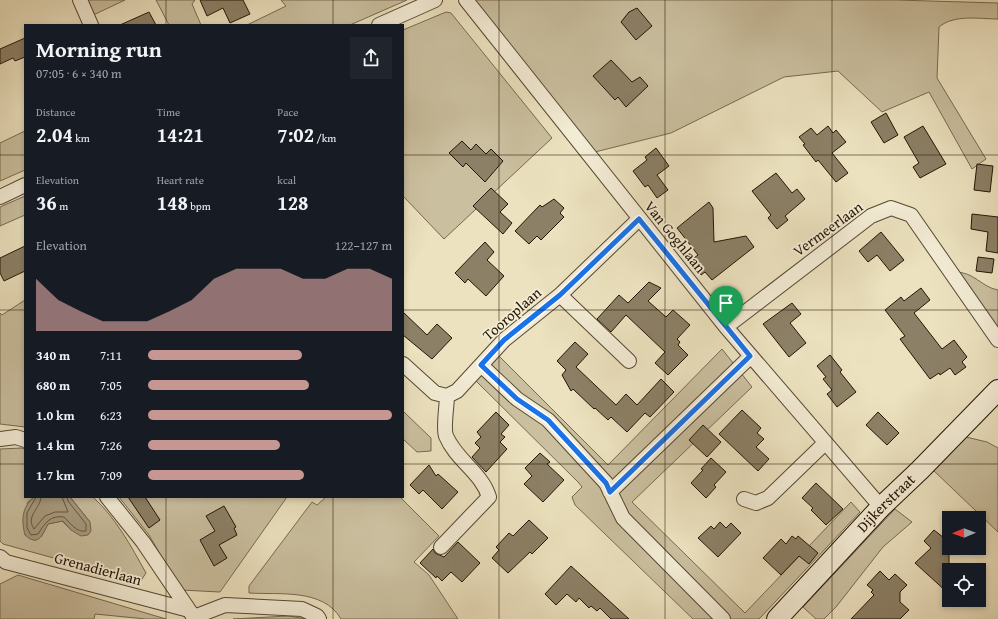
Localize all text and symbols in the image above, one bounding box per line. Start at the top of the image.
text: Morning run [36,33,162,65]
button: share [350,37,392,79]
text: 07:05 · 6 × 340 m [36,64,122,83]
text: Distance [36,104,75,120]
text: Time [157,104,180,120]
text: Pace [277,104,298,120]
text: 2.04 [36,120,73,149]
text: 14:21 [157,120,204,149]
text: 7:02 [277,120,314,149]
text: km [73,130,90,146]
text: /km [314,130,336,146]
text: Elevation [36,172,79,188]
text: Heart rate [157,172,204,188]
text: kcal [277,172,296,188]
text: 36 [36,188,57,217]
text: 148 [157,188,188,217]
text: 128 [277,188,308,217]
street label: Van Goghlaan [640,196,711,278]
street label: Vermeerlaan [789,196,867,261]
text: m [57,198,68,214]
text: bpm [188,198,211,214]
text: Elevation [36,236,87,255]
text: 122–127 m [335,236,392,255]
street label: Tooroplaan [478,282,546,345]
pin [709,286,743,327]
icon: arrive [715,292,737,314]
text: 340 m [36,346,70,365]
text: 7:11 [100,346,122,365]
text: 680 m [36,376,70,395]
text: 7:05 [100,376,122,395]
text: 1.0 km [36,406,75,425]
text: 6:23 [100,406,122,425]
text: 1.4 km [36,436,75,455]
text: 7:26 [100,436,122,455]
text: 1.7 km [36,466,75,485]
text: 7:09 [100,466,122,485]
street label: Dijkerstraat [852,469,920,537]
north arrow [942,511,986,555]
map controls [942,511,986,607]
street label: Grenadierlaan [52,547,145,590]
button: locate [942,563,986,607]

